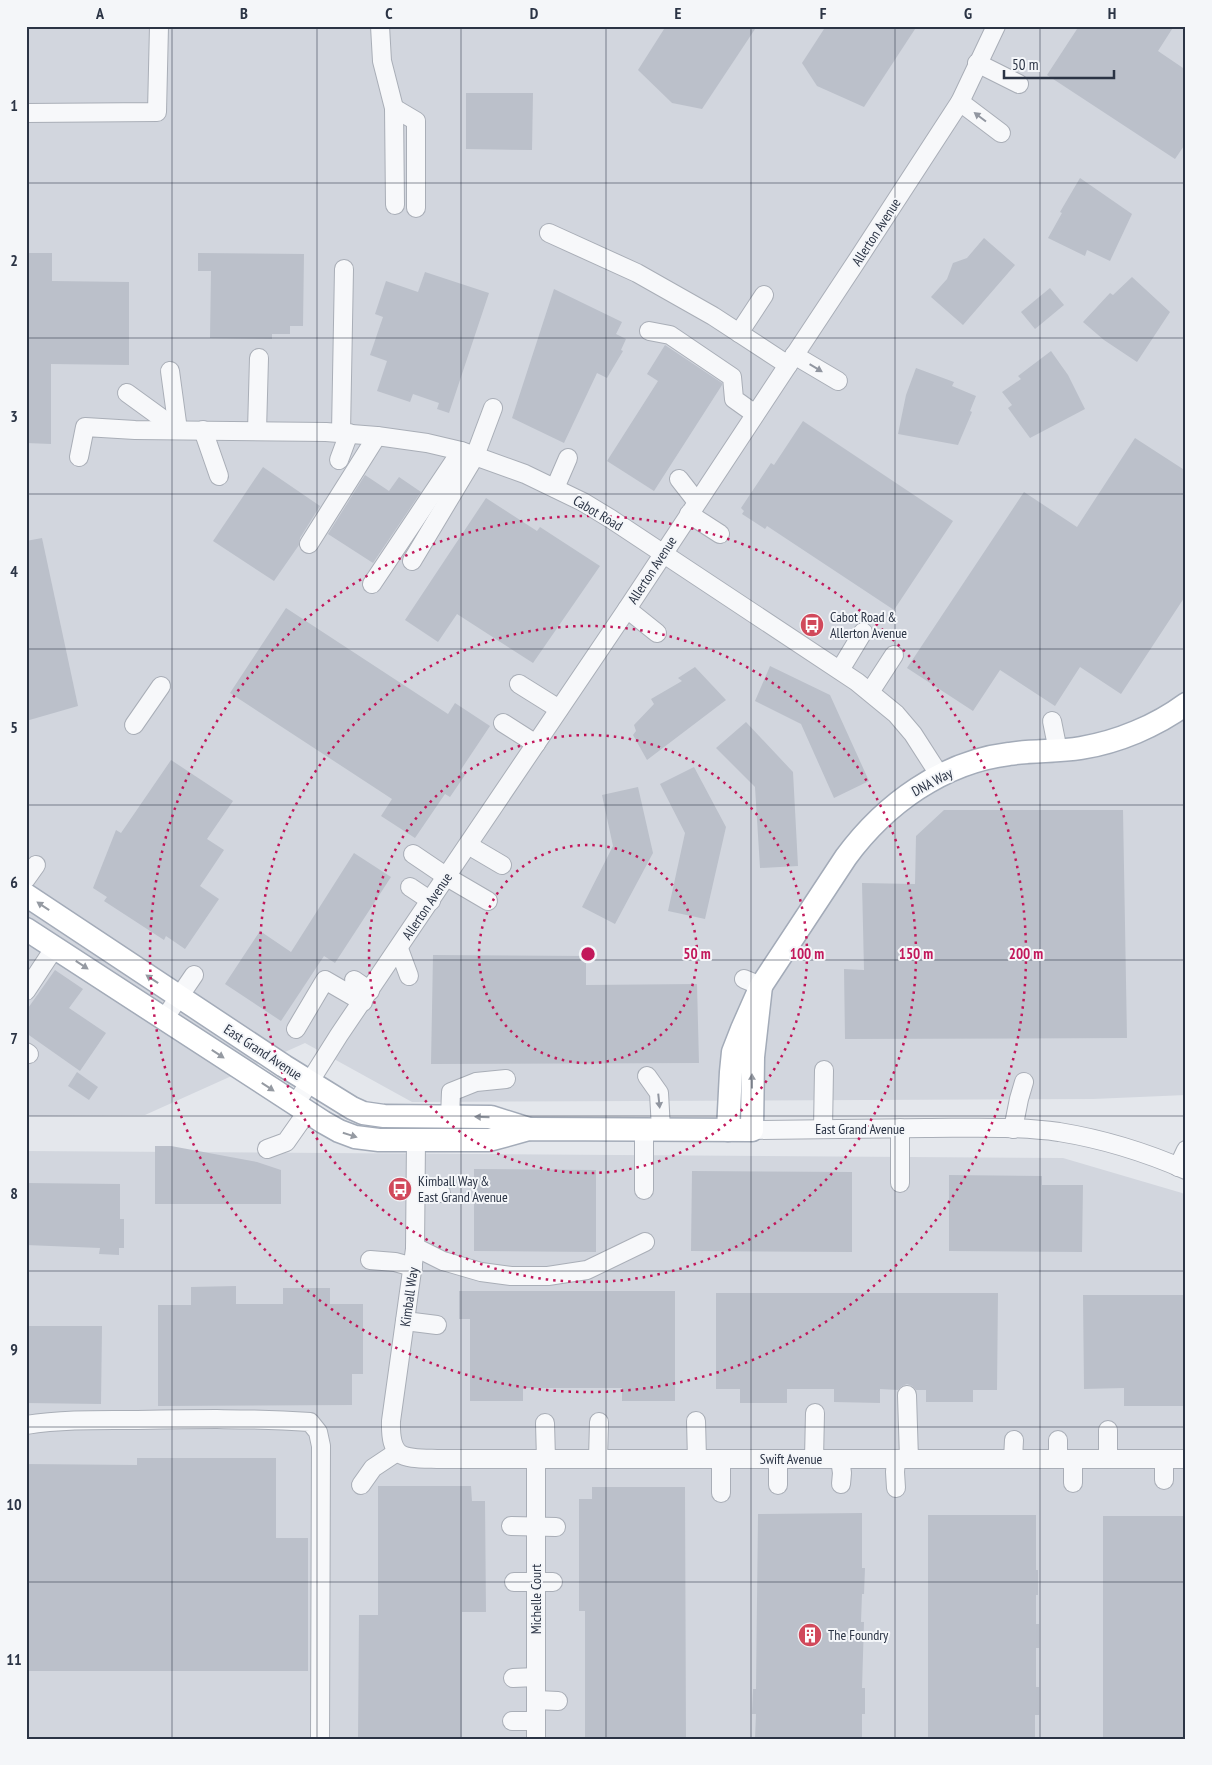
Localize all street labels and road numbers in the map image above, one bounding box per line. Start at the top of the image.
street label: Allerton Avenue [847,195,905,269]
street label: Cabot Road [570,491,626,535]
street label: Allerton Avenue [623,533,681,607]
street label: DNA Way [909,763,956,800]
street label: Allerton Avenue [398,869,456,943]
street label: East Grand Avenue [220,1020,306,1084]
street label: East Grand Avenue [815,1120,905,1138]
street label: Kimball Way [396,1265,422,1328]
street label: Swift Avenue [760,1450,822,1468]
street label: Michelle Court [527,1564,545,1634]

